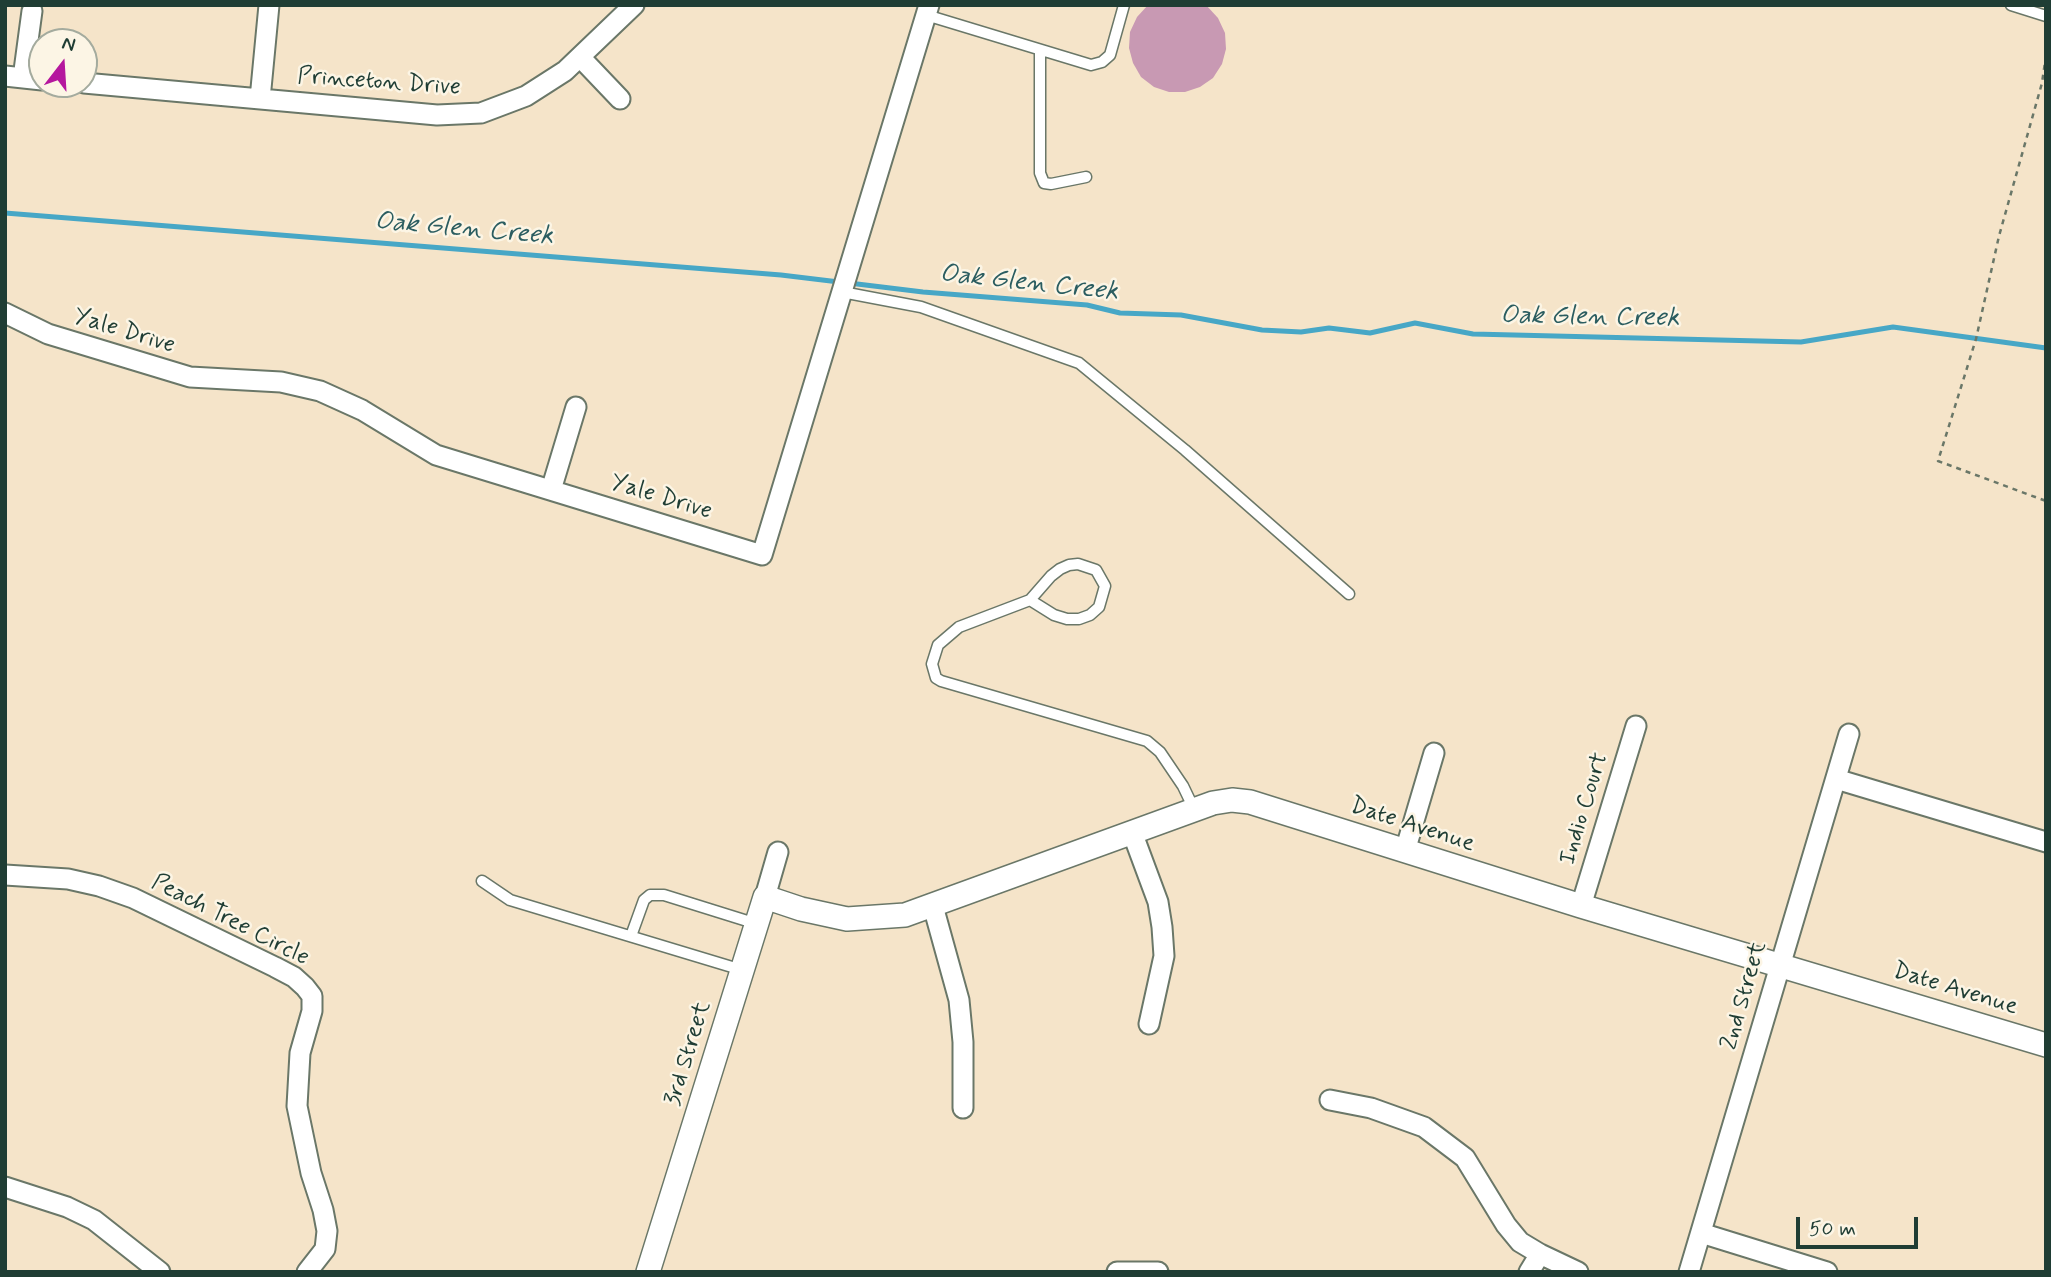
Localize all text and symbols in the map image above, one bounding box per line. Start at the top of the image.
north arrow [28,28,98,98]
text: N [59,31,78,58]
street label: Princeton Drive [296,63,462,103]
water label: Oak Glen Creek [373,207,555,253]
water label: Oak Glen Creek [938,259,1120,309]
water label: Oak Glen Creek [1500,301,1680,335]
street label: Yale Drive [70,303,178,361]
street label: Yale Drive [607,469,715,527]
street label: Indio Court [1554,749,1616,869]
street label: Date Avenue [1346,792,1478,860]
street label: Peach Tree Circle [146,869,314,973]
street label: 2nd Street [1716,939,1774,1053]
street label: Date Avenue [1889,957,2021,1023]
street label: 3rd Street [659,998,719,1110]
scale bar [1799,1204,1922,1248]
text: 50 m [1809,1215,1856,1243]

